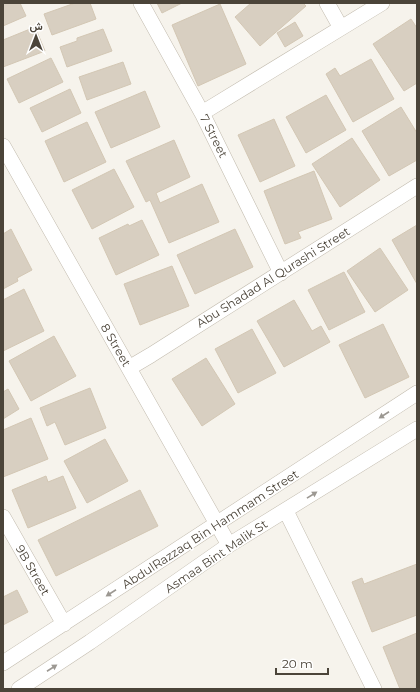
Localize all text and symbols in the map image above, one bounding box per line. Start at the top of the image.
north arrow [16,16,56,56]
text: ش [29,19,43,33]
street label: 7 Street [197,112,231,160]
street label: Abu Shadad Al Qurashi Street [193,223,353,331]
street label: 8 Street [98,321,134,369]
one-way arrow [379,411,390,418]
street label: AbdulRazzaq Bin Hammam Street [119,466,301,592]
one-way arrow [307,491,317,499]
street label: Asmaa Bint Malik St [162,516,270,596]
street label: 9B Street [13,542,54,598]
one-way arrow [106,589,117,597]
scale bar [276,650,328,676]
text: 20 m [282,656,313,671]
one-way arrow [46,664,58,671]

